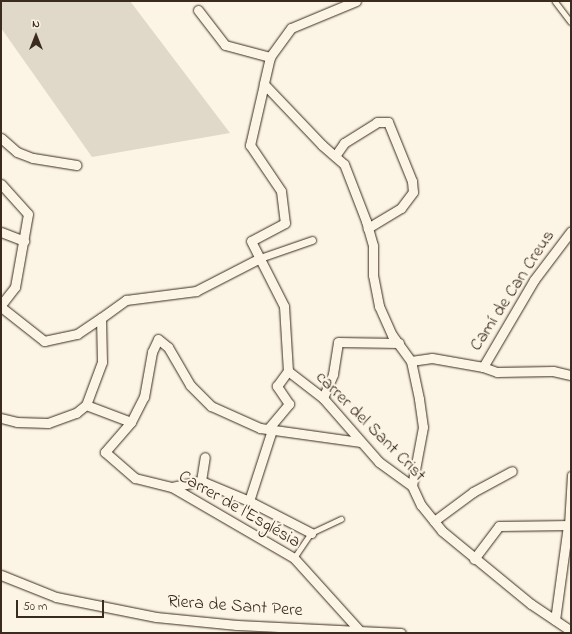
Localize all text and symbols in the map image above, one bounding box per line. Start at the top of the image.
north arrow [16,16,56,56]
text: N [32,16,40,32]
street label: Camí de Can Creus [466,226,560,356]
street label: carrer del Sant Crist [310,367,430,487]
street label: Carrer de l'Església [174,466,304,554]
scale bar [18,592,106,618]
street label: Riera de Sant Pere [167,592,303,622]
text: 50 m [23,598,47,616]

